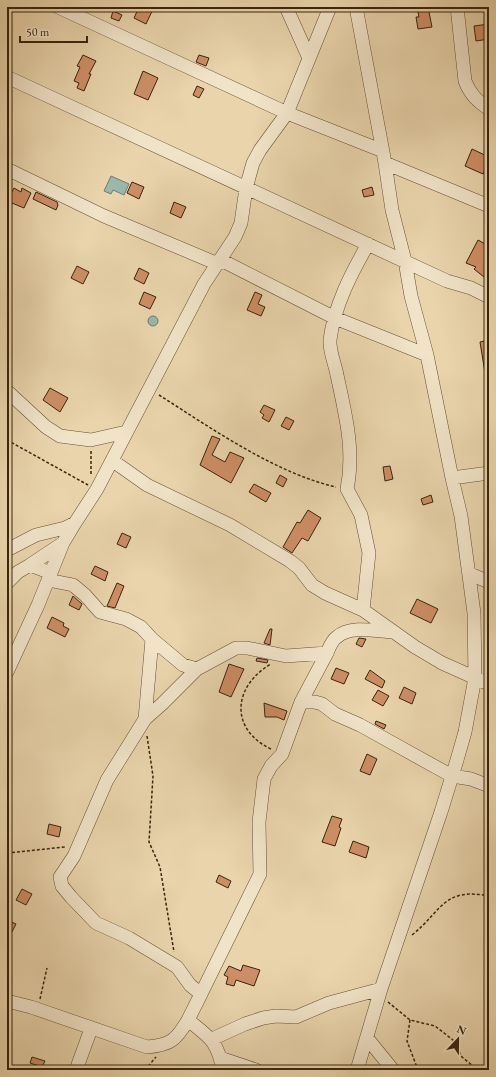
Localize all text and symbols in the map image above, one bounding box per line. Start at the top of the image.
scale bar [20,18,87,44]
text: 50 m [26,24,50,40]
north arrow [438,1019,478,1059]
text: N [455,1022,469,1038]

